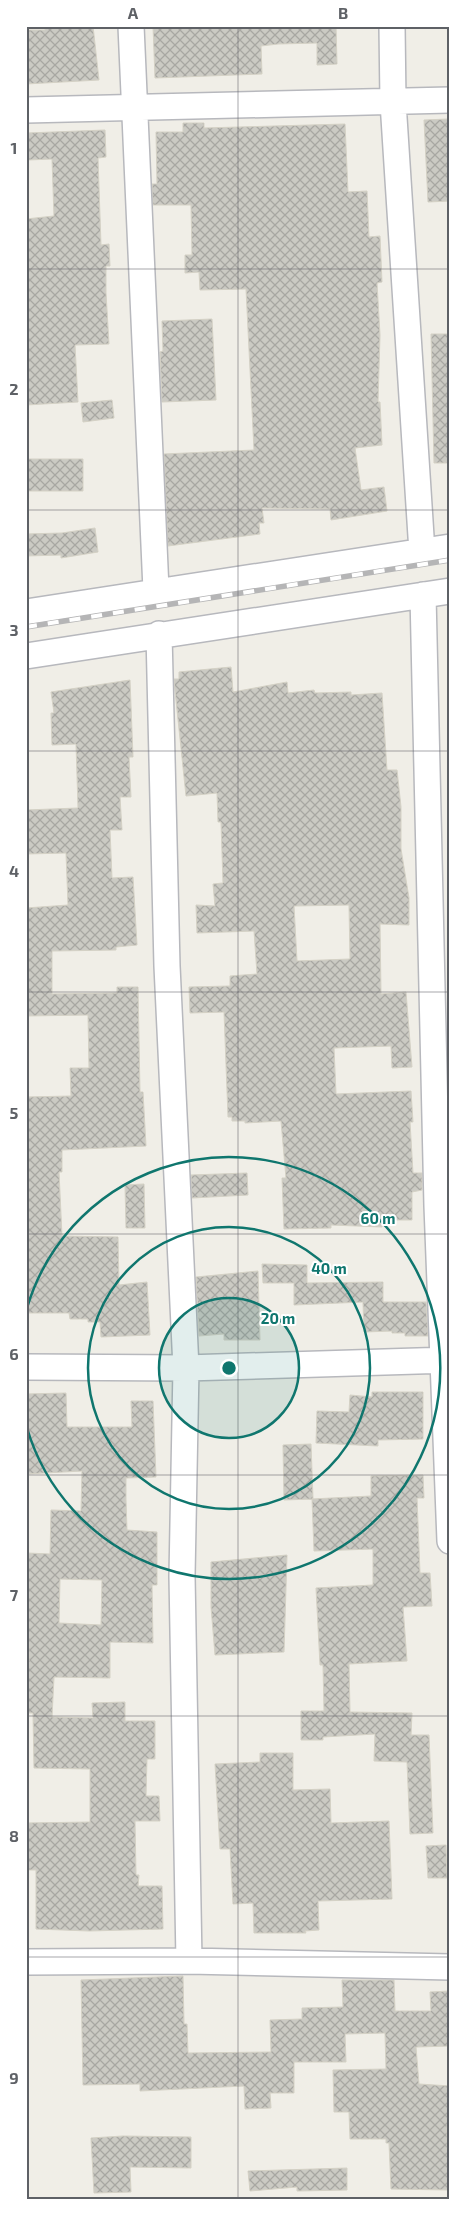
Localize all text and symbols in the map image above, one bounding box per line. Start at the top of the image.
text: A [128,3,139,22]
text: B [338,3,348,22]
text: 1 [11,138,17,157]
text: 2 [9,379,19,398]
text: 3 [9,620,19,639]
text: 4 [9,861,19,880]
text: 5 [10,1103,19,1122]
text: 60 m [361,1209,395,1227]
text: 40 m [311,1259,347,1277]
text: 20 m [261,1309,295,1327]
text: 6 [9,1344,19,1363]
centre of rings [220,1359,238,1377]
text: 7 [10,1585,19,1604]
text: 8 [9,1826,19,1845]
text: 9 [9,2068,19,2087]

